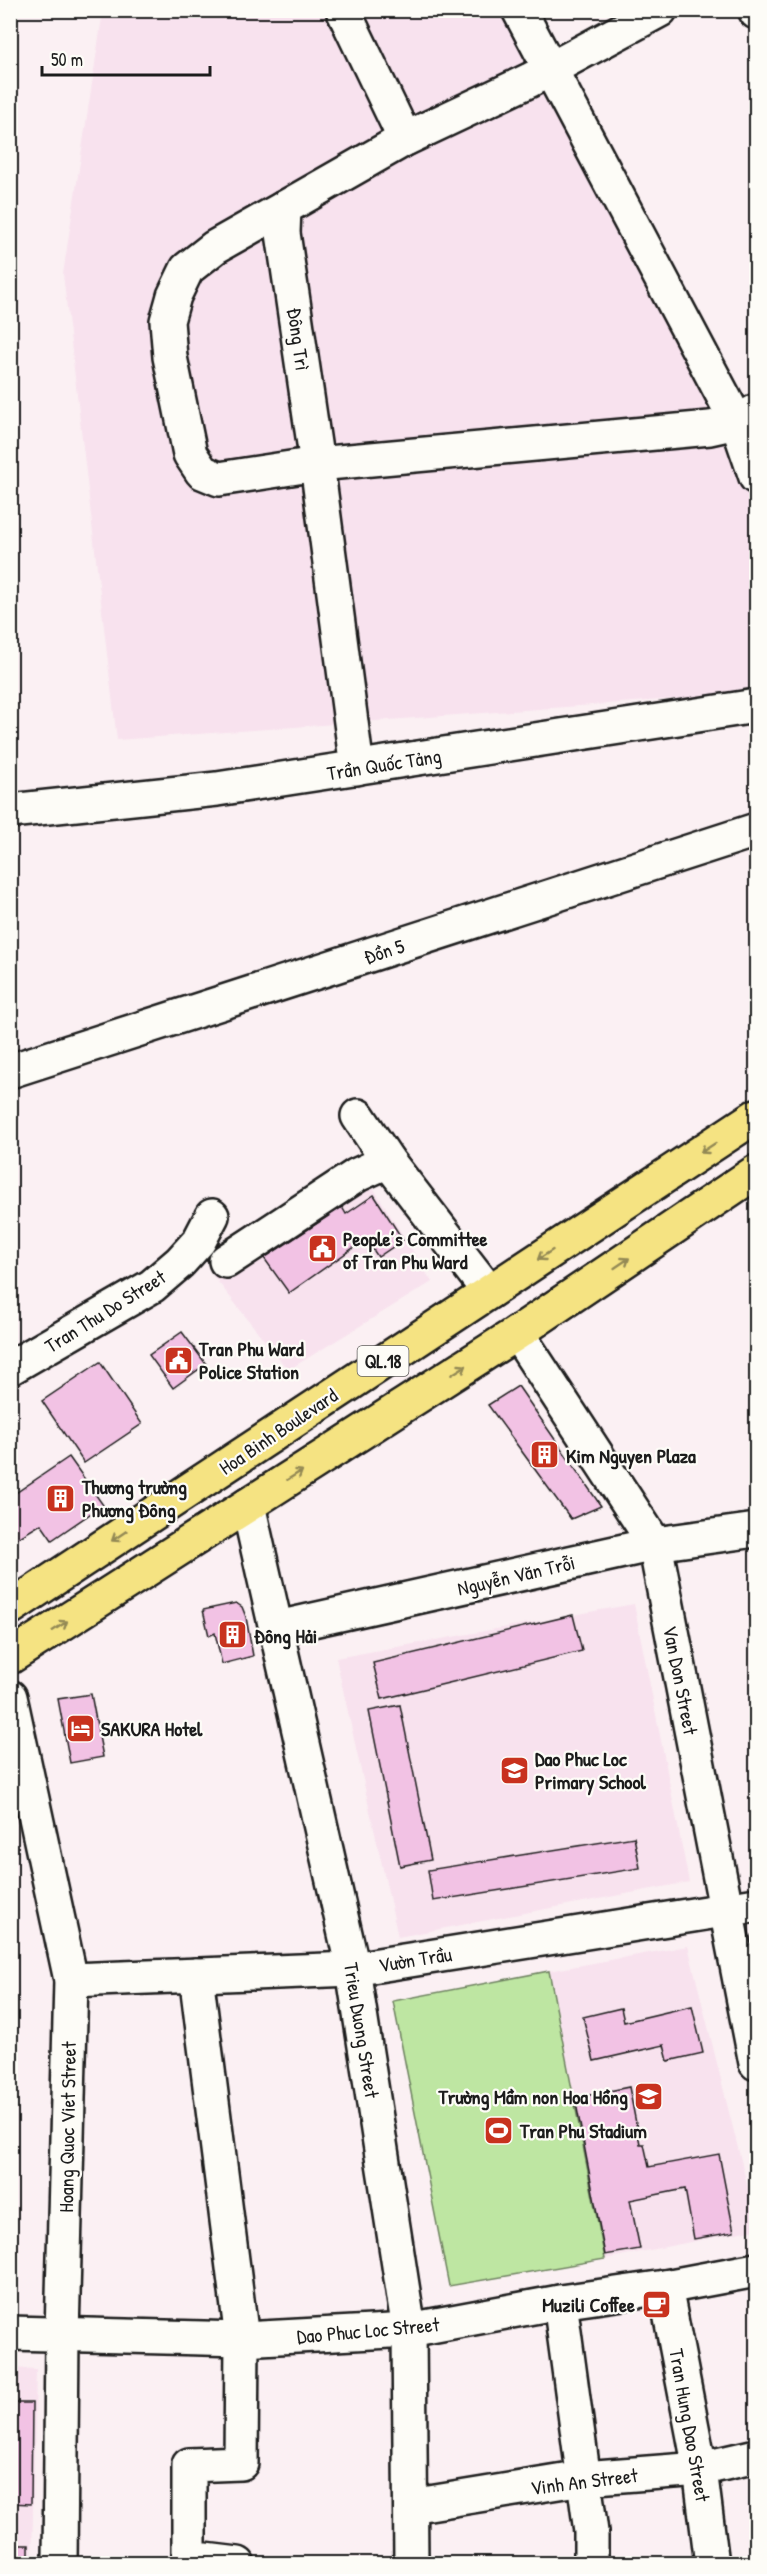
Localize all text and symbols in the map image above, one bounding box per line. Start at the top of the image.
scale bar [42,39,210,77]
text: 50 m [51,47,83,72]
street label: Đông Trì [281,306,317,372]
street label: Trần Quốc Tảng [325,742,443,786]
street label: Đồn 5 [360,932,408,970]
one-way arrow [700,1142,716,1154]
place label: People’s Committee of Tran Phu Ward [343,1225,488,1275]
public building icon: People’s Committee of Tran Phu Ward [306,1233,338,1265]
one-way arrow [537,1249,554,1261]
one-way arrow [613,1257,629,1269]
street label: Tran Thu Do Street [39,1262,171,1359]
place label: Tran Phu Ward Police Station [198,1335,304,1385]
public building icon: Tran Phu Ward Police Station [162,1344,194,1376]
road number: QL.18 [358,1346,409,1376]
one-way arrow [450,1364,467,1376]
street label: Hoa Binh Boulevard [214,1381,343,1481]
building icon: Kim Nguyen Plaza [529,1439,561,1471]
place label: Kim Nguyen Plaza [566,1442,696,1470]
one-way arrow [286,1469,303,1481]
place label: Thương trường Phương Đông [81,1473,187,1524]
building icon: Thương trường Phương Đông [45,1482,77,1514]
one-way arrow [111,1530,128,1542]
street label: Nguyễn Văn Trỗi [455,1548,577,1602]
one-way arrow [51,1619,68,1631]
building icon: Đông Hải [217,1619,249,1651]
place label: Đông Hải [254,1622,317,1650]
street label: Van Don Street [657,1623,705,1738]
hotel icon: SAKURA Hotel [64,1712,96,1744]
place label: SAKURA Hotel [101,1715,203,1742]
place label: Dao Phuc Loc Primary School [535,1745,646,1796]
school or university icon: Dao Phuc Loc Primary School [498,1754,530,1786]
street label: Vườn Trầu [376,1940,454,1978]
street label: Trieu Duong Street [338,1960,386,2101]
street label: Hoang Quoc Viet Street [52,2040,82,2213]
school or university icon: Trường Mầm non Hoa Hồng [633,2080,665,2112]
place label: Trường Mầm non Hoa Hồng [437,2083,628,2111]
sports icon: Tran Phu Stadium [483,2114,515,2146]
place label: Tran Phu Stadium [519,2117,647,2144]
cafe icon: Muzili Coffee [640,2288,672,2320]
place label: Muzili Coffee [542,2291,635,2318]
street label: Dao Phuc Loc Street [296,2310,441,2350]
street label: Tran Hung Dao Street [663,2346,717,2505]
street label: Vinh An Street [529,2461,640,2501]

